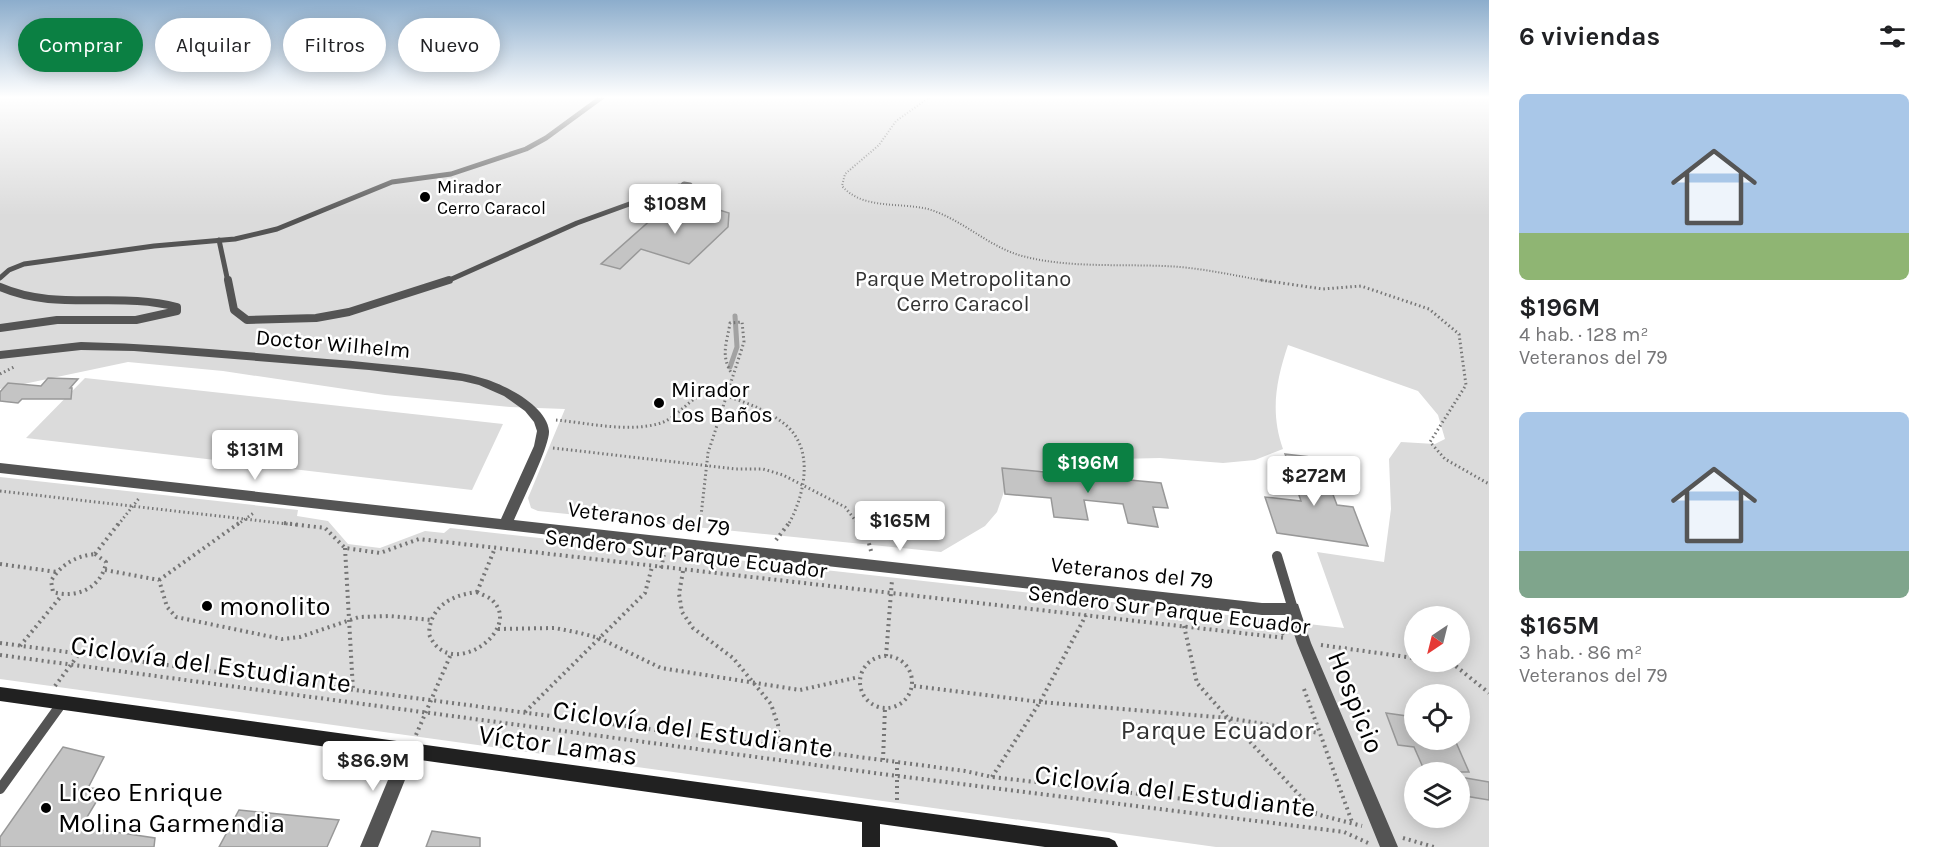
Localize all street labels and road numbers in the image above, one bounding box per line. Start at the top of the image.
street label: Doctor Wilhelm [255,324,411,364]
street label: Veteranos del 79 [566,496,732,542]
street label: Sendero Sur Parque Ecuador [543,524,829,584]
street label: Veteranos del 79 [1049,552,1215,594]
street label: Sendero Sur Parque Ecuador [1026,580,1312,640]
street label: Ciclovía del Estudiante [69,628,353,700]
street label: Hospicio [1321,646,1391,758]
street label: Ciclovía del Estudiante [551,693,835,765]
street label: Víctor Lamas [477,718,639,772]
street label: Ciclovía del Estudiante [1033,758,1317,824]

